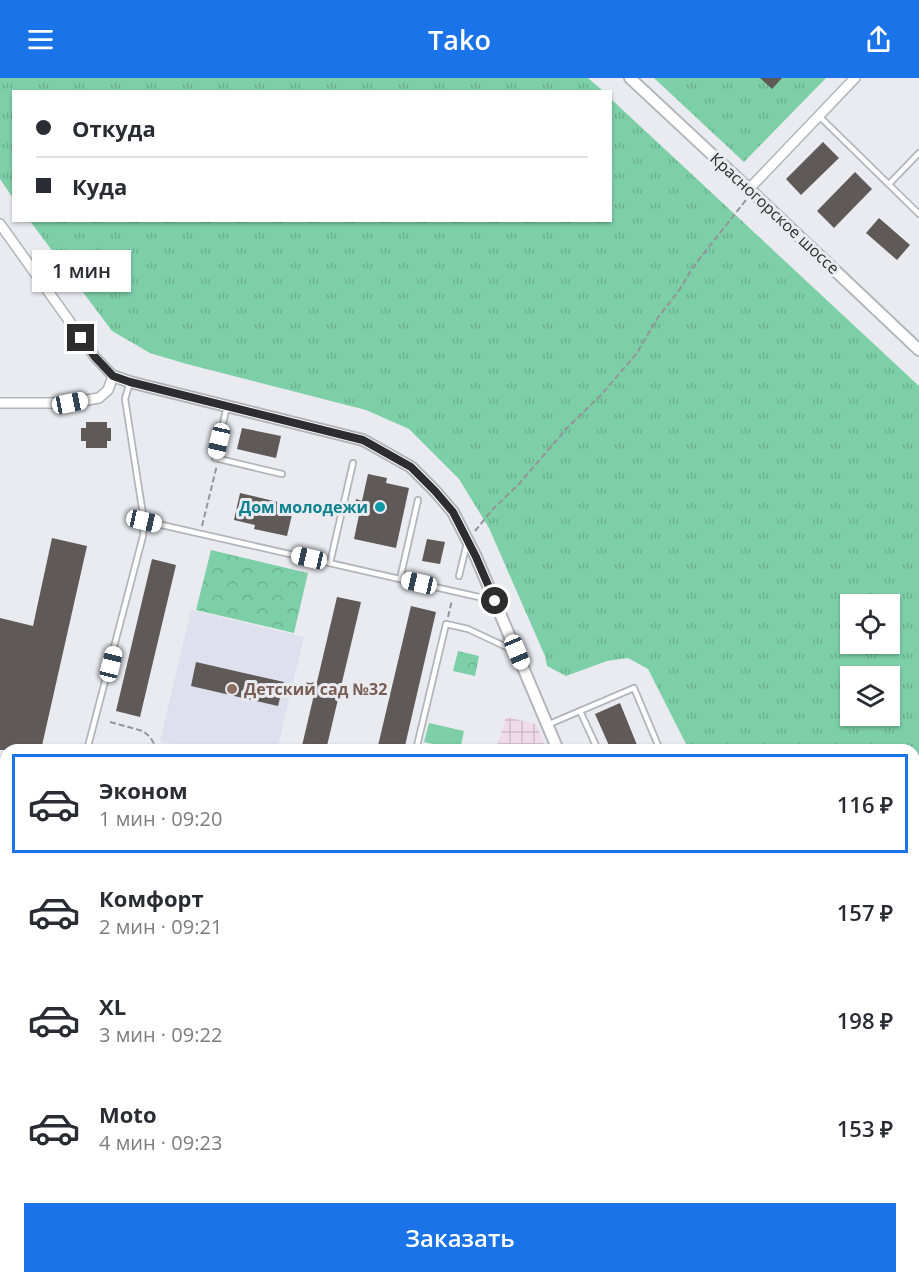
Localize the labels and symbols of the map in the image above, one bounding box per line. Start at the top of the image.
street label: Красногорское шоссе [706,147,844,279]
callout: 1 мин [32,251,130,293]
route end [67,324,94,351]
car [51,391,89,415]
car [206,421,232,461]
place label: Дом молодежи [239,496,368,518]
marker: Дом молодежи [373,500,387,514]
car [124,508,164,534]
car [289,545,329,571]
car [399,570,439,596]
route start [481,587,508,614]
car [502,632,532,672]
car [98,644,124,684]
place label: Детский сад №32 [244,678,387,700]
marker: Детский сад №32 [225,682,239,696]

